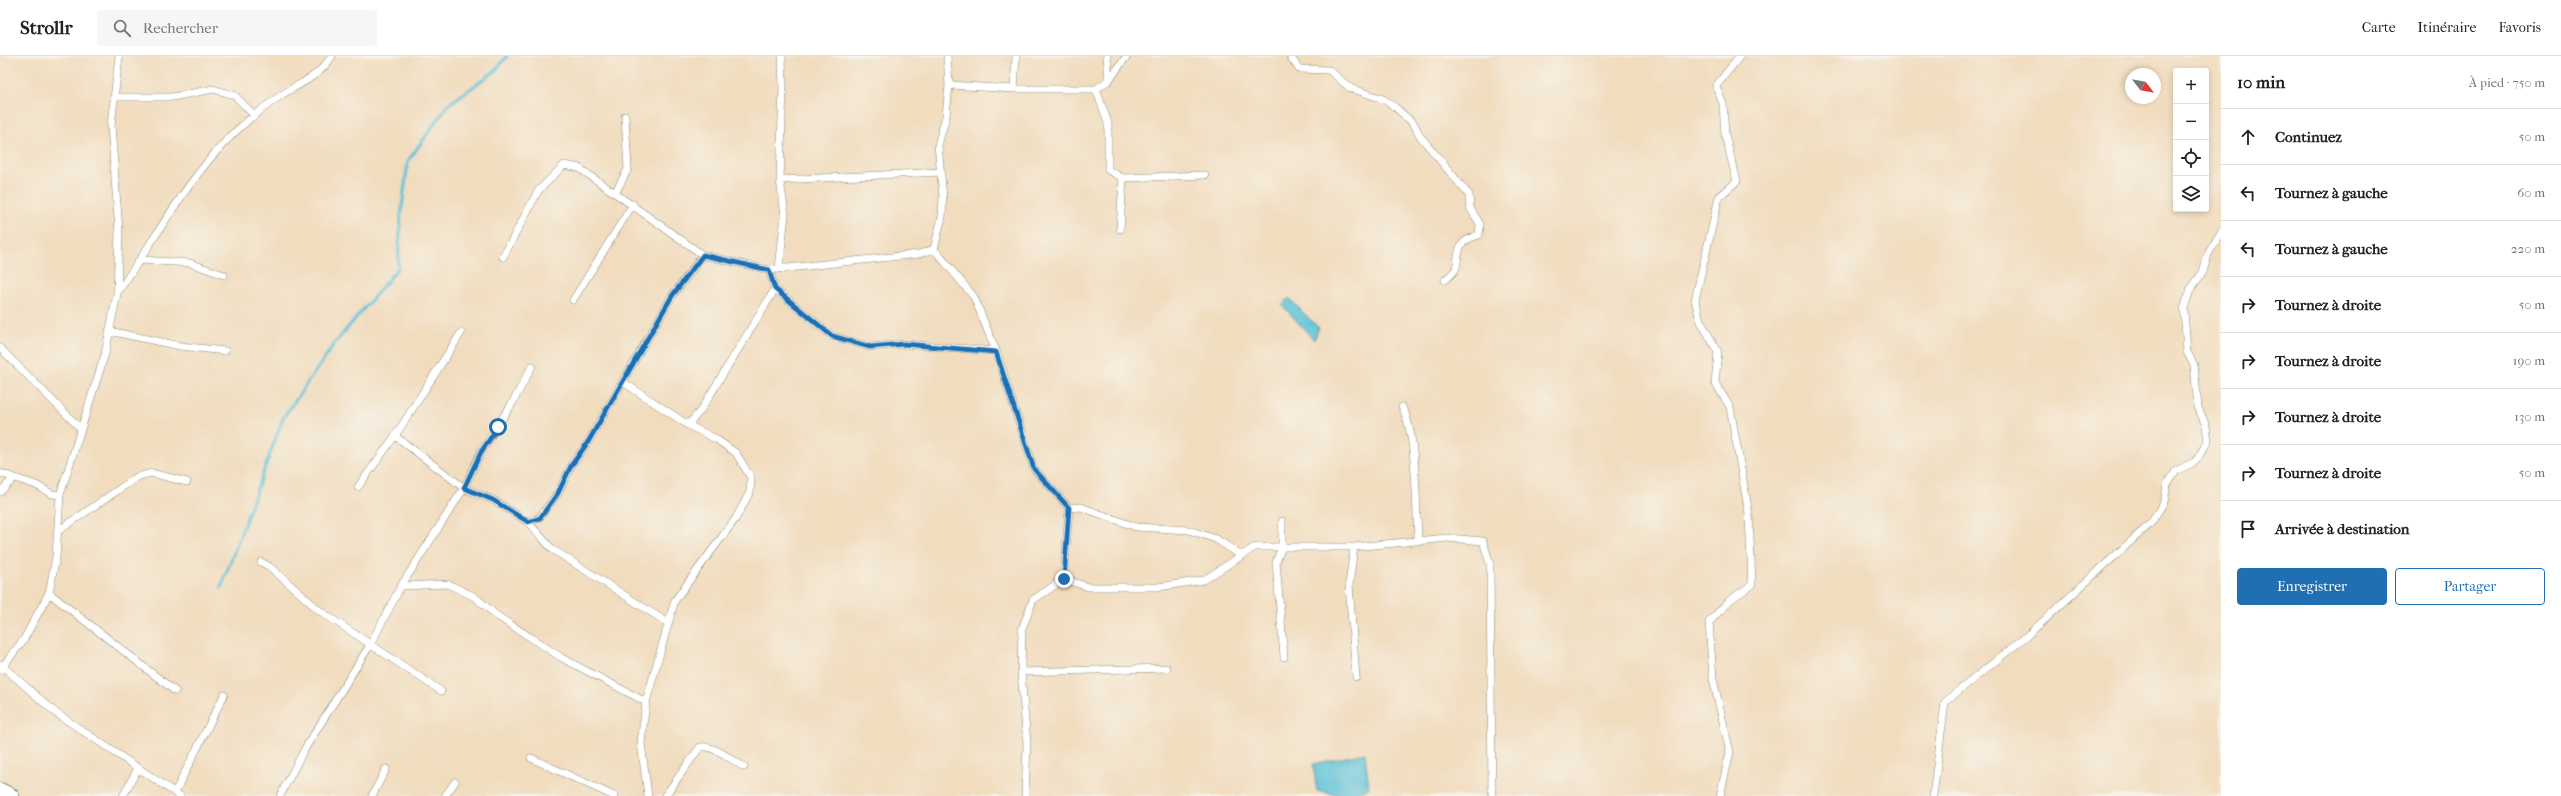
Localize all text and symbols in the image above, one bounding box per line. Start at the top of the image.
search box [97,10,377,46]
text: Strollr [20,17,73,39]
icon: search [111,17,133,39]
text: Rechercher [143,19,218,37]
text: Carte [2362,19,2396,36]
text: Itinéraire [2418,19,2476,36]
text: Favoris [2498,19,2541,36]
north arrow [2125,68,2161,104]
map controls [2173,68,2209,212]
button: + [2173,68,2209,104]
text: 10 min [2237,72,2285,92]
text: À pied · 750 m [2469,75,2545,90]
button: − [2173,104,2209,140]
icon: ahead [2237,126,2259,148]
text: Continuez [2275,128,2342,146]
text: 50 m [2519,129,2545,144]
button: locate [2173,140,2209,176]
button: layers [2173,176,2209,212]
icon: left [2237,182,2259,204]
text: Tournez à gauche [2275,184,2388,202]
text: 60 m [2517,185,2545,200]
icon: left [2237,238,2259,260]
text: Tournez à gauche [2275,240,2388,258]
text: 220 m [2511,241,2545,256]
icon: right [2237,294,2259,316]
text: Tournez à droite [2275,296,2381,314]
text: 50 m [2519,297,2545,312]
icon: right [2237,350,2259,372]
text: Tournez à droite [2275,352,2381,370]
text: 190 m [2513,353,2545,368]
icon: right [2237,406,2259,428]
text: Tournez à droite [2275,408,2381,426]
text: 130 m [2514,409,2545,424]
route start [489,418,507,436]
icon: right [2237,462,2259,484]
text: Tournez à droite [2275,464,2381,482]
text: 50 m [2519,465,2545,480]
icon: arrive [2237,518,2259,540]
text: Arrivée à destination [2275,520,2410,538]
button: Enregistrer [2237,568,2387,605]
button: Partager [2395,568,2545,605]
route end [1055,570,1073,588]

